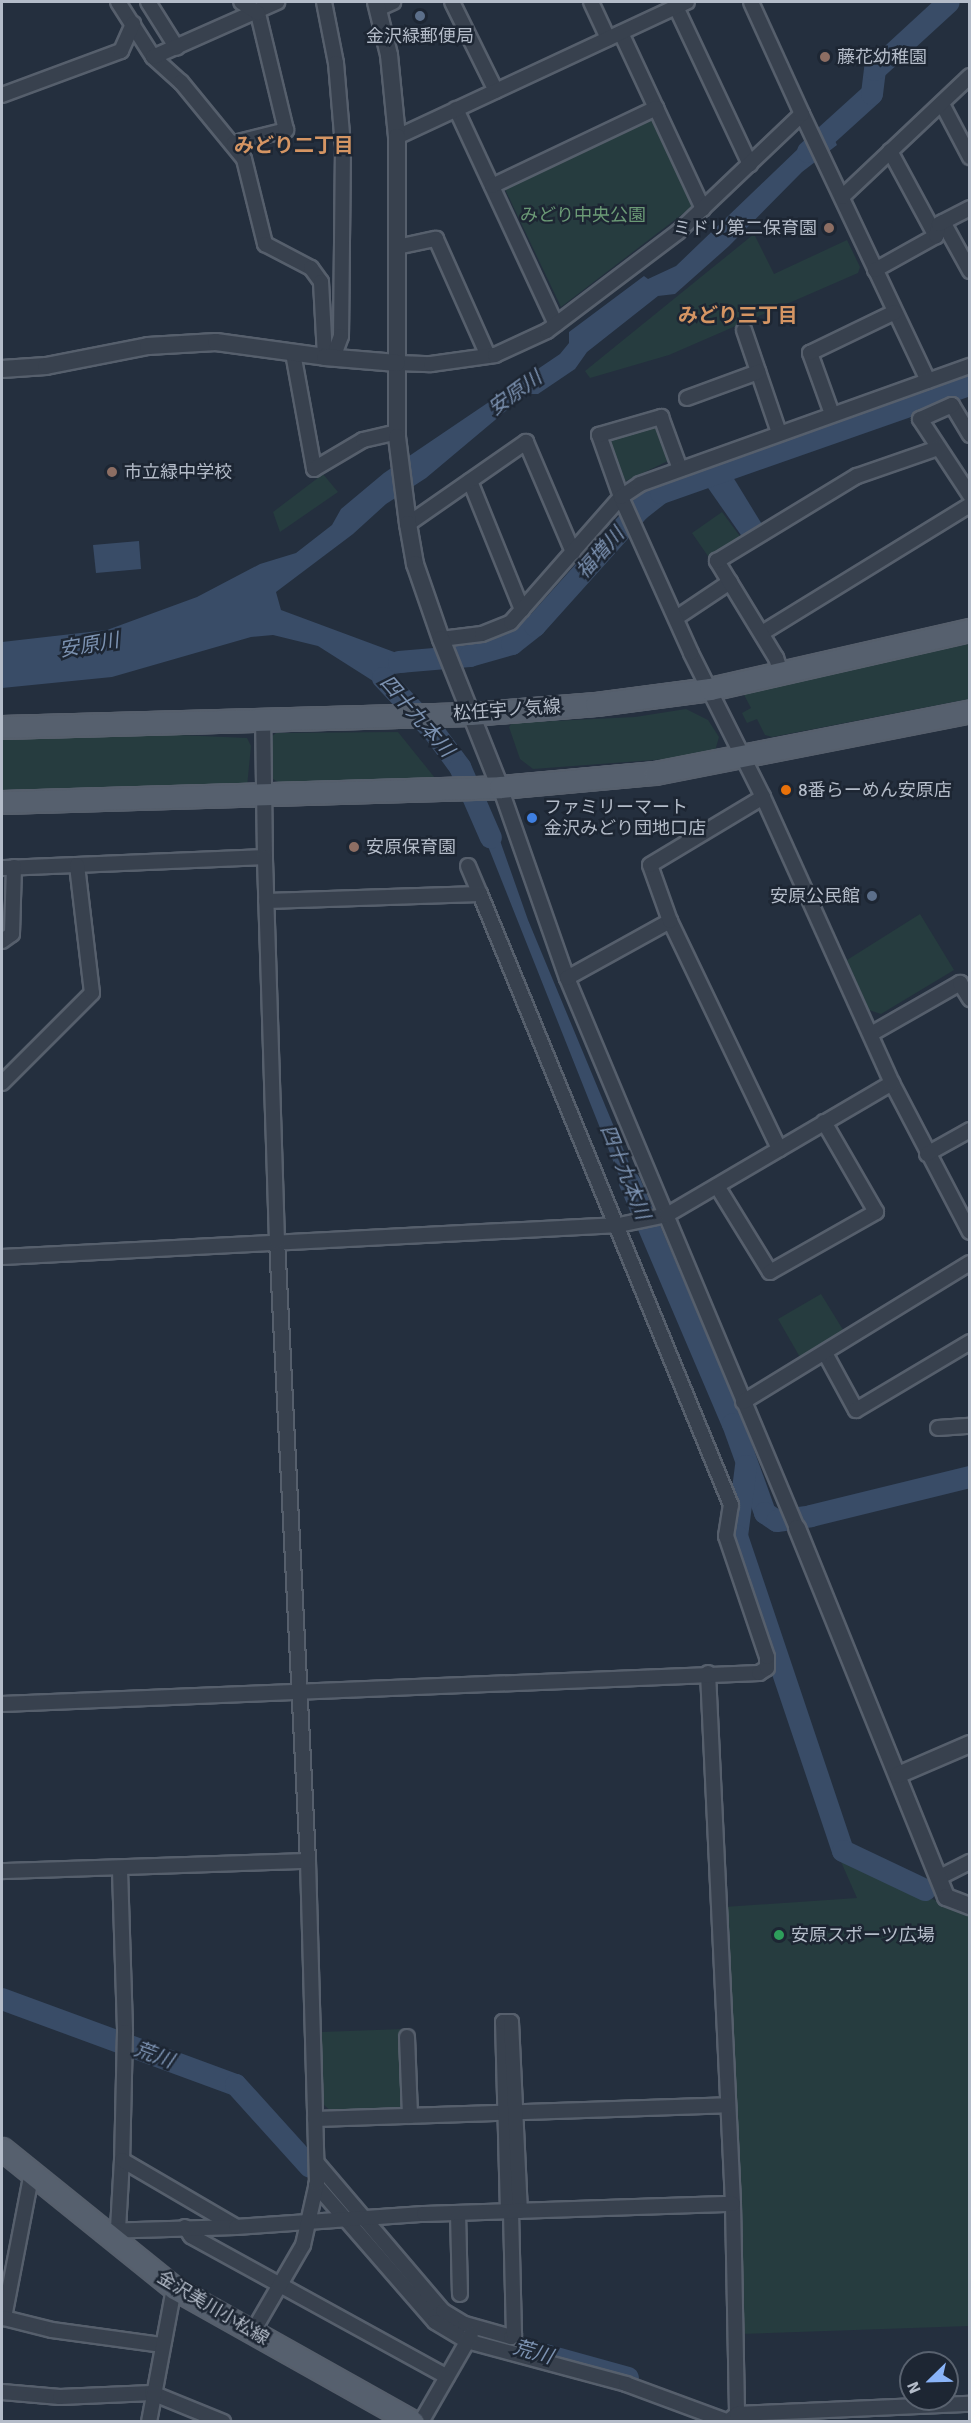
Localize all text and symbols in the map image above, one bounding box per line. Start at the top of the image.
marker: 金沢緑郵便局 [413,9,427,23]
place label: 金沢緑郵便局 [366,25,474,47]
place label: 藤花幼稚園 [837,46,927,68]
marker: 藤花幼稚園 [818,50,832,64]
district label: みどり二丁目 [234,133,354,157]
park label: みどり中央公園 [520,204,646,226]
place label: ミドリ第二保育園 [673,217,817,239]
marker: ミドリ第二保育園 [822,221,836,235]
district label: みどり三丁目 [678,303,798,327]
water label: 安原川 [484,366,546,420]
place label: 市立緑中学校 [124,461,232,483]
marker: 市立緑中学校 [105,465,119,479]
water label: 福増川 [571,523,629,583]
water label: 安原川 [57,628,121,662]
water label: 四十九本川 [375,670,459,762]
street label: 松任宇ノ気線 [452,695,562,725]
place label: 8番らーめん安原店 [798,779,952,801]
marker: 8番らーめん安原店 [779,783,793,797]
place label: ファミリーマート 金沢みどり団地口店 [544,797,706,840]
marker: ファミリーマート 金沢みどり団地口店 [525,811,539,825]
place label: 安原保育園 [366,836,456,858]
marker: 安原保育園 [347,840,361,854]
place label: 安原公民館 [770,885,860,907]
marker: 安原公民館 [865,889,879,903]
water label: 四十九本川 [595,1121,655,1223]
place label: 安原スポーツ広場 [791,1924,935,1946]
marker: 安原スポーツ広場 [772,1928,786,1942]
water label: 荒川 [131,2037,177,2073]
street label: 金沢美川小松線 [153,2266,273,2350]
water label: 荒川 [510,2335,556,2369]
north arrow [899,2351,959,2411]
text: N [903,2378,926,2396]

